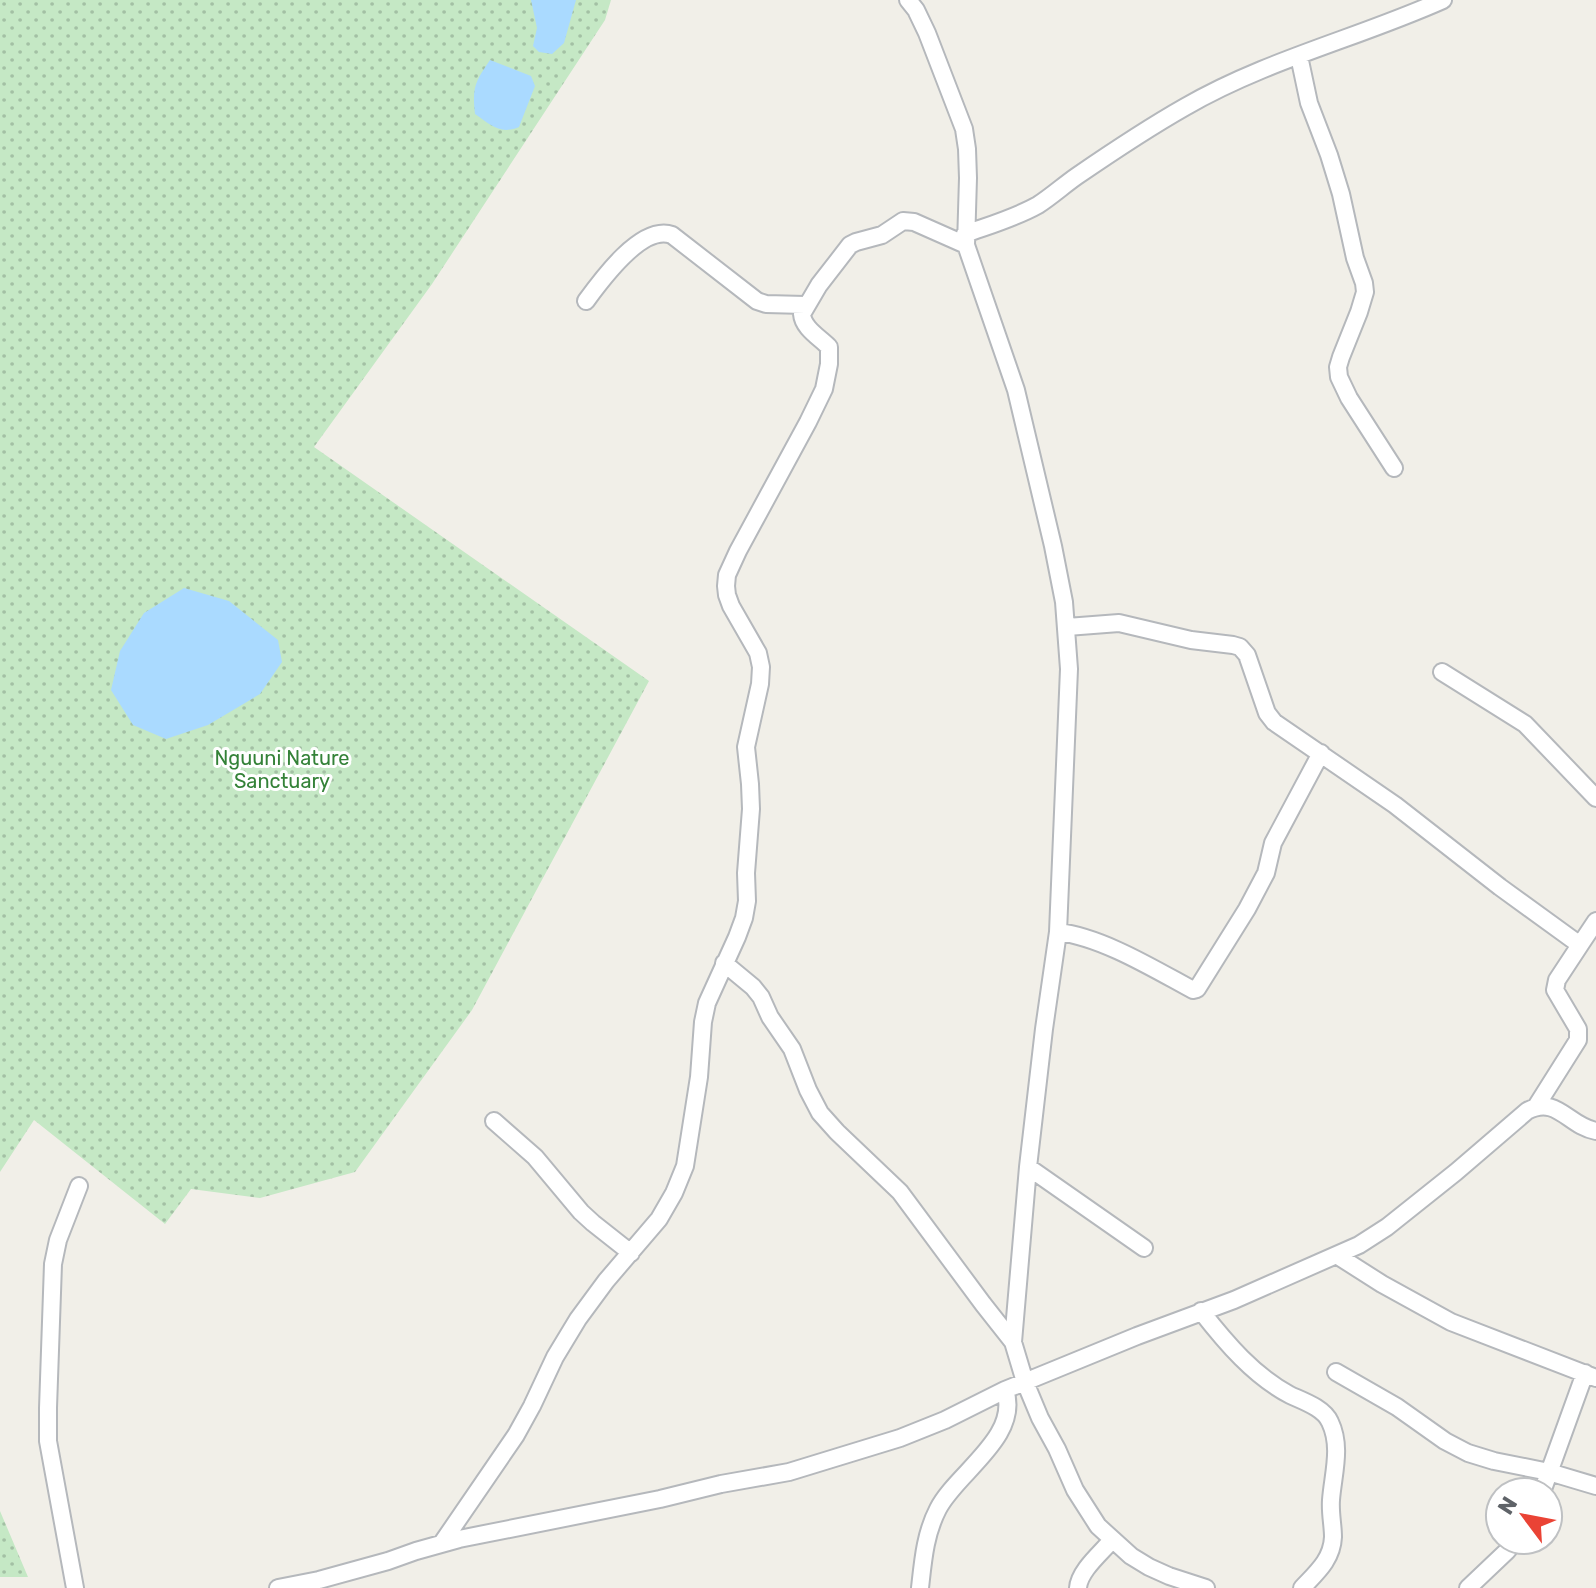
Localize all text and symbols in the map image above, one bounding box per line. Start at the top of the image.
park label: Nguuni Nature Sanctuary [214,746,350,793]
north arrow [1484,1476,1564,1556]
text: N [1492,1492,1523,1520]

